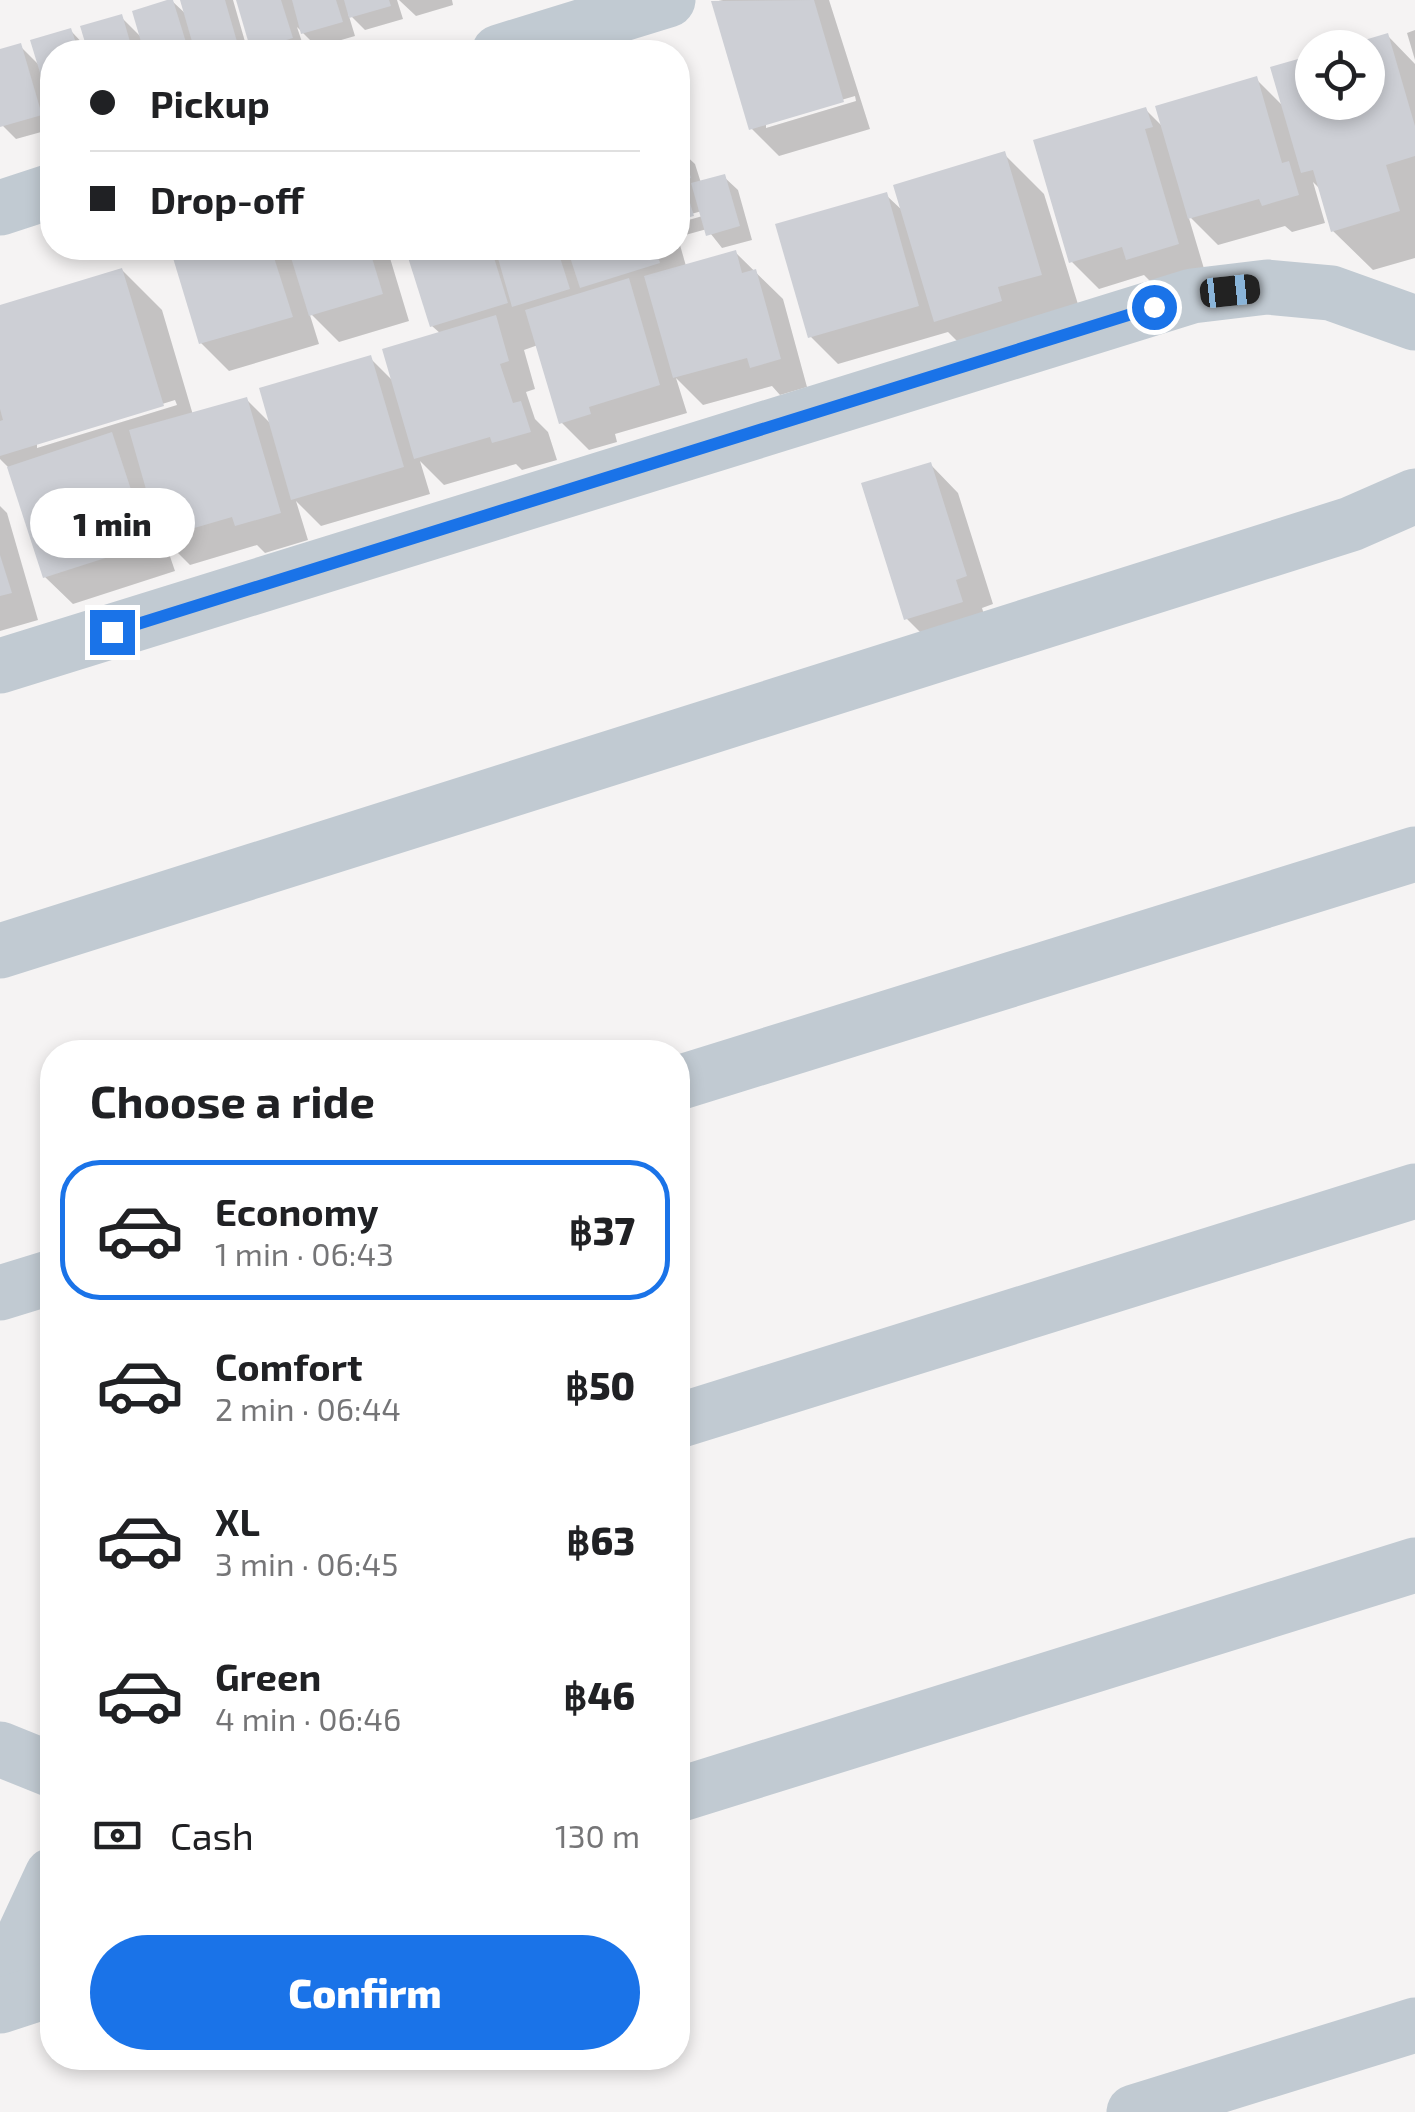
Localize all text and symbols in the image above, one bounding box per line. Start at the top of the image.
map controls [1295,30,1385,120]
button: locate [1295,30,1385,120]
text: Pickup [150,80,270,126]
text: Drop-off [150,176,304,222]
car [1199,273,1261,309]
route start [1132,285,1177,330]
callout: 1 min [29,487,194,557]
text: 1 min [73,504,152,542]
route end [90,610,135,655]
text: Choose a ride [90,1073,375,1127]
icon: car [95,1185,185,1275]
text: Economy [215,1188,379,1234]
text: ฿37 [569,1207,635,1253]
text: 1 min · 06:43 [215,1234,394,1272]
icon: car [95,1340,185,1430]
text: Comfort [215,1343,363,1389]
text: ฿50 [565,1362,635,1408]
text: 2 min · 06:44 [215,1389,401,1427]
icon: car [95,1495,185,1585]
text: XL [215,1498,260,1544]
text: ฿63 [566,1517,635,1563]
text: 3 min · 06:45 [215,1544,398,1582]
icon: car [95,1650,185,1740]
text: Green [215,1653,321,1699]
text: ฿46 [563,1672,635,1718]
text: 4 min · 06:46 [215,1699,401,1737]
icon: cash [90,1808,145,1863]
text: Cash [170,1812,254,1858]
text: 130 m [555,1816,640,1854]
button: Confirm [90,1935,640,2050]

